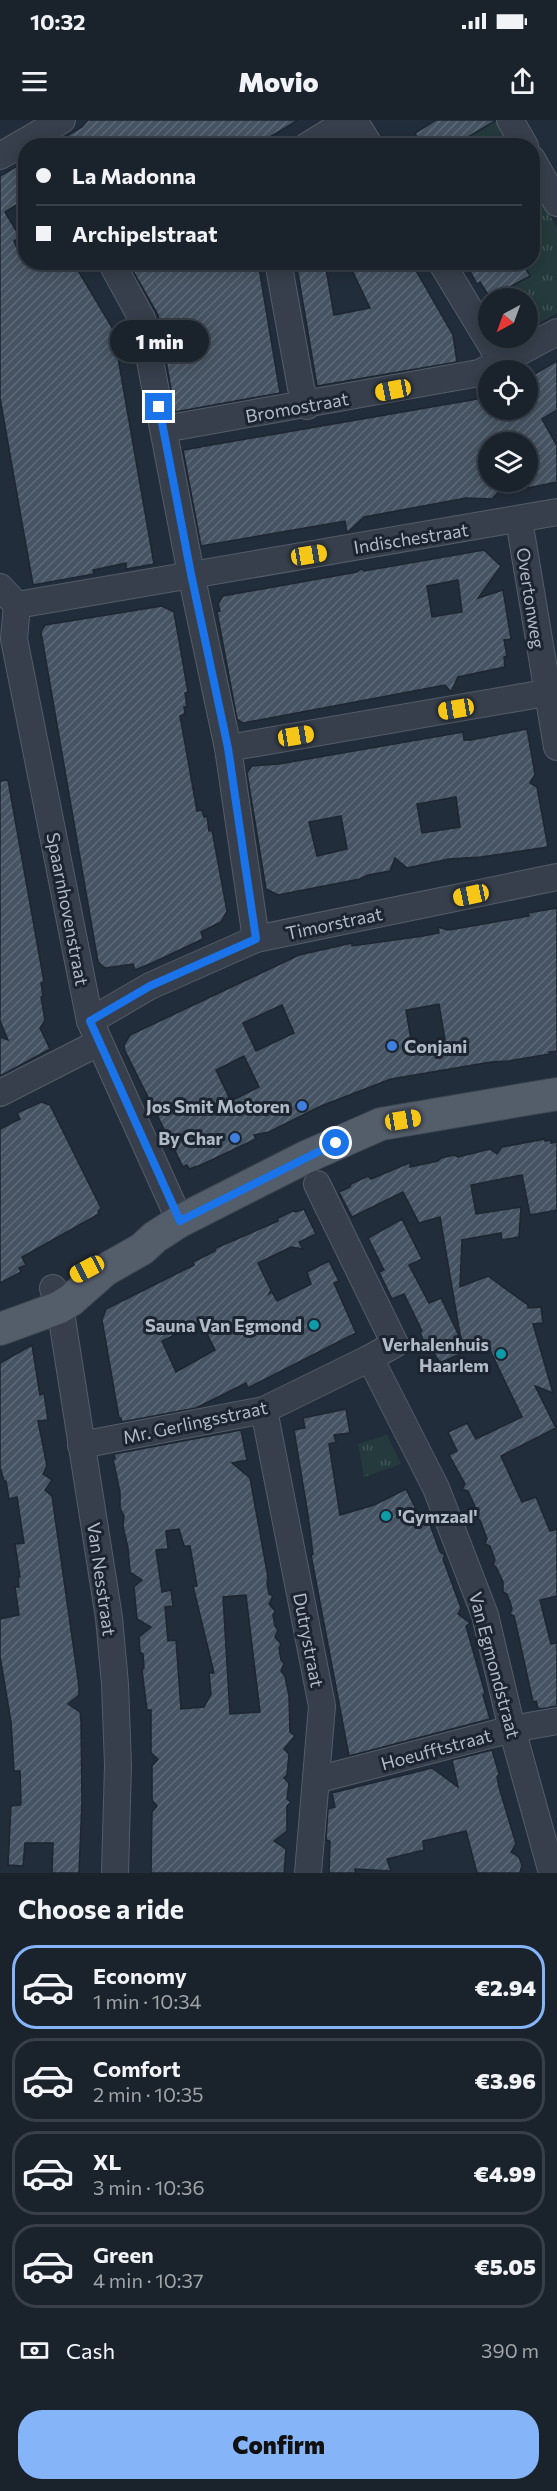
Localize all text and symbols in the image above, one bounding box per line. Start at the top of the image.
text: 10:32 [30,8,86,35]
icon: menu [18,65,51,98]
text: Movio [238,65,319,98]
icon: share [506,65,539,98]
text: La Madonna [72,162,196,189]
text: Archipelstraat [72,220,217,247]
north arrow [478,288,538,348]
map controls [478,288,538,492]
callout: 1 min [110,320,208,362]
text: 1 min [135,329,184,353]
button: locate [478,360,538,420]
car [374,378,412,402]
street label: Bromostraat [244,387,350,427]
route end [145,393,172,420]
button: layers [478,432,538,492]
street label: Indischestraat [352,518,470,558]
car [290,543,328,567]
street label: Overtonweg [512,546,550,650]
car [437,697,475,721]
car [277,724,315,748]
street label: Spaarnhovenstraat [42,830,94,988]
car [452,882,490,908]
street label: Timorstraat [284,902,384,944]
place label: Conjani [404,1035,467,1057]
marker: Conjani [385,1039,399,1053]
place label: Jos Smit Motoren [146,1095,290,1117]
marker: Jos Smit Motoren [295,1099,309,1113]
car [384,1108,422,1132]
place label: By Char [158,1127,224,1149]
route start [322,1129,349,1156]
marker: By Char [228,1131,242,1145]
car [67,1253,107,1285]
place label: Sauna Van Egmond [145,1314,302,1336]
marker: Sauna Van Egmond [307,1318,321,1332]
place label: Verhalenhuis Haarlem [382,1333,489,1376]
marker: Verhalenhuis Haarlem [494,1347,508,1361]
street label: Mr. Gerlingsstraat [121,1396,269,1448]
place label: 'Gymzaal' [398,1505,478,1527]
marker: 'Gymzaal' [379,1509,393,1523]
street label: Van Nesstraat [83,1521,121,1637]
street label: Van Egmondstraat [465,1589,525,1741]
street label: Dutrystraat [289,1591,329,1689]
street label: Hoeufftstraat [378,1724,494,1774]
text: Choose a ride [18,1892,184,1925]
icon: car [21,1960,75,2014]
text: Economy [93,1962,187,1989]
text: €2.94 [475,1974,536,2001]
text: 1 min · 10:34 [93,1989,202,2013]
icon: car [21,2053,75,2107]
text: Comfort [93,2055,181,2082]
text: €3.96 [474,2067,536,2094]
text: 2 min · 10:35 [93,2082,204,2106]
icon: car [21,2146,75,2200]
text: XL [93,2148,121,2175]
text: €4.99 [474,2160,536,2187]
text: 3 min · 10:36 [93,2175,205,2199]
icon: car [21,2239,75,2293]
text: Green [93,2241,154,2268]
text: €5.05 [474,2253,536,2280]
text: 4 min · 10:37 [93,2268,203,2292]
icon: cash [18,2334,51,2367]
text: Cash [66,2337,115,2364]
text: 390 m [481,2338,539,2362]
button: Confirm [18,2410,539,2479]

